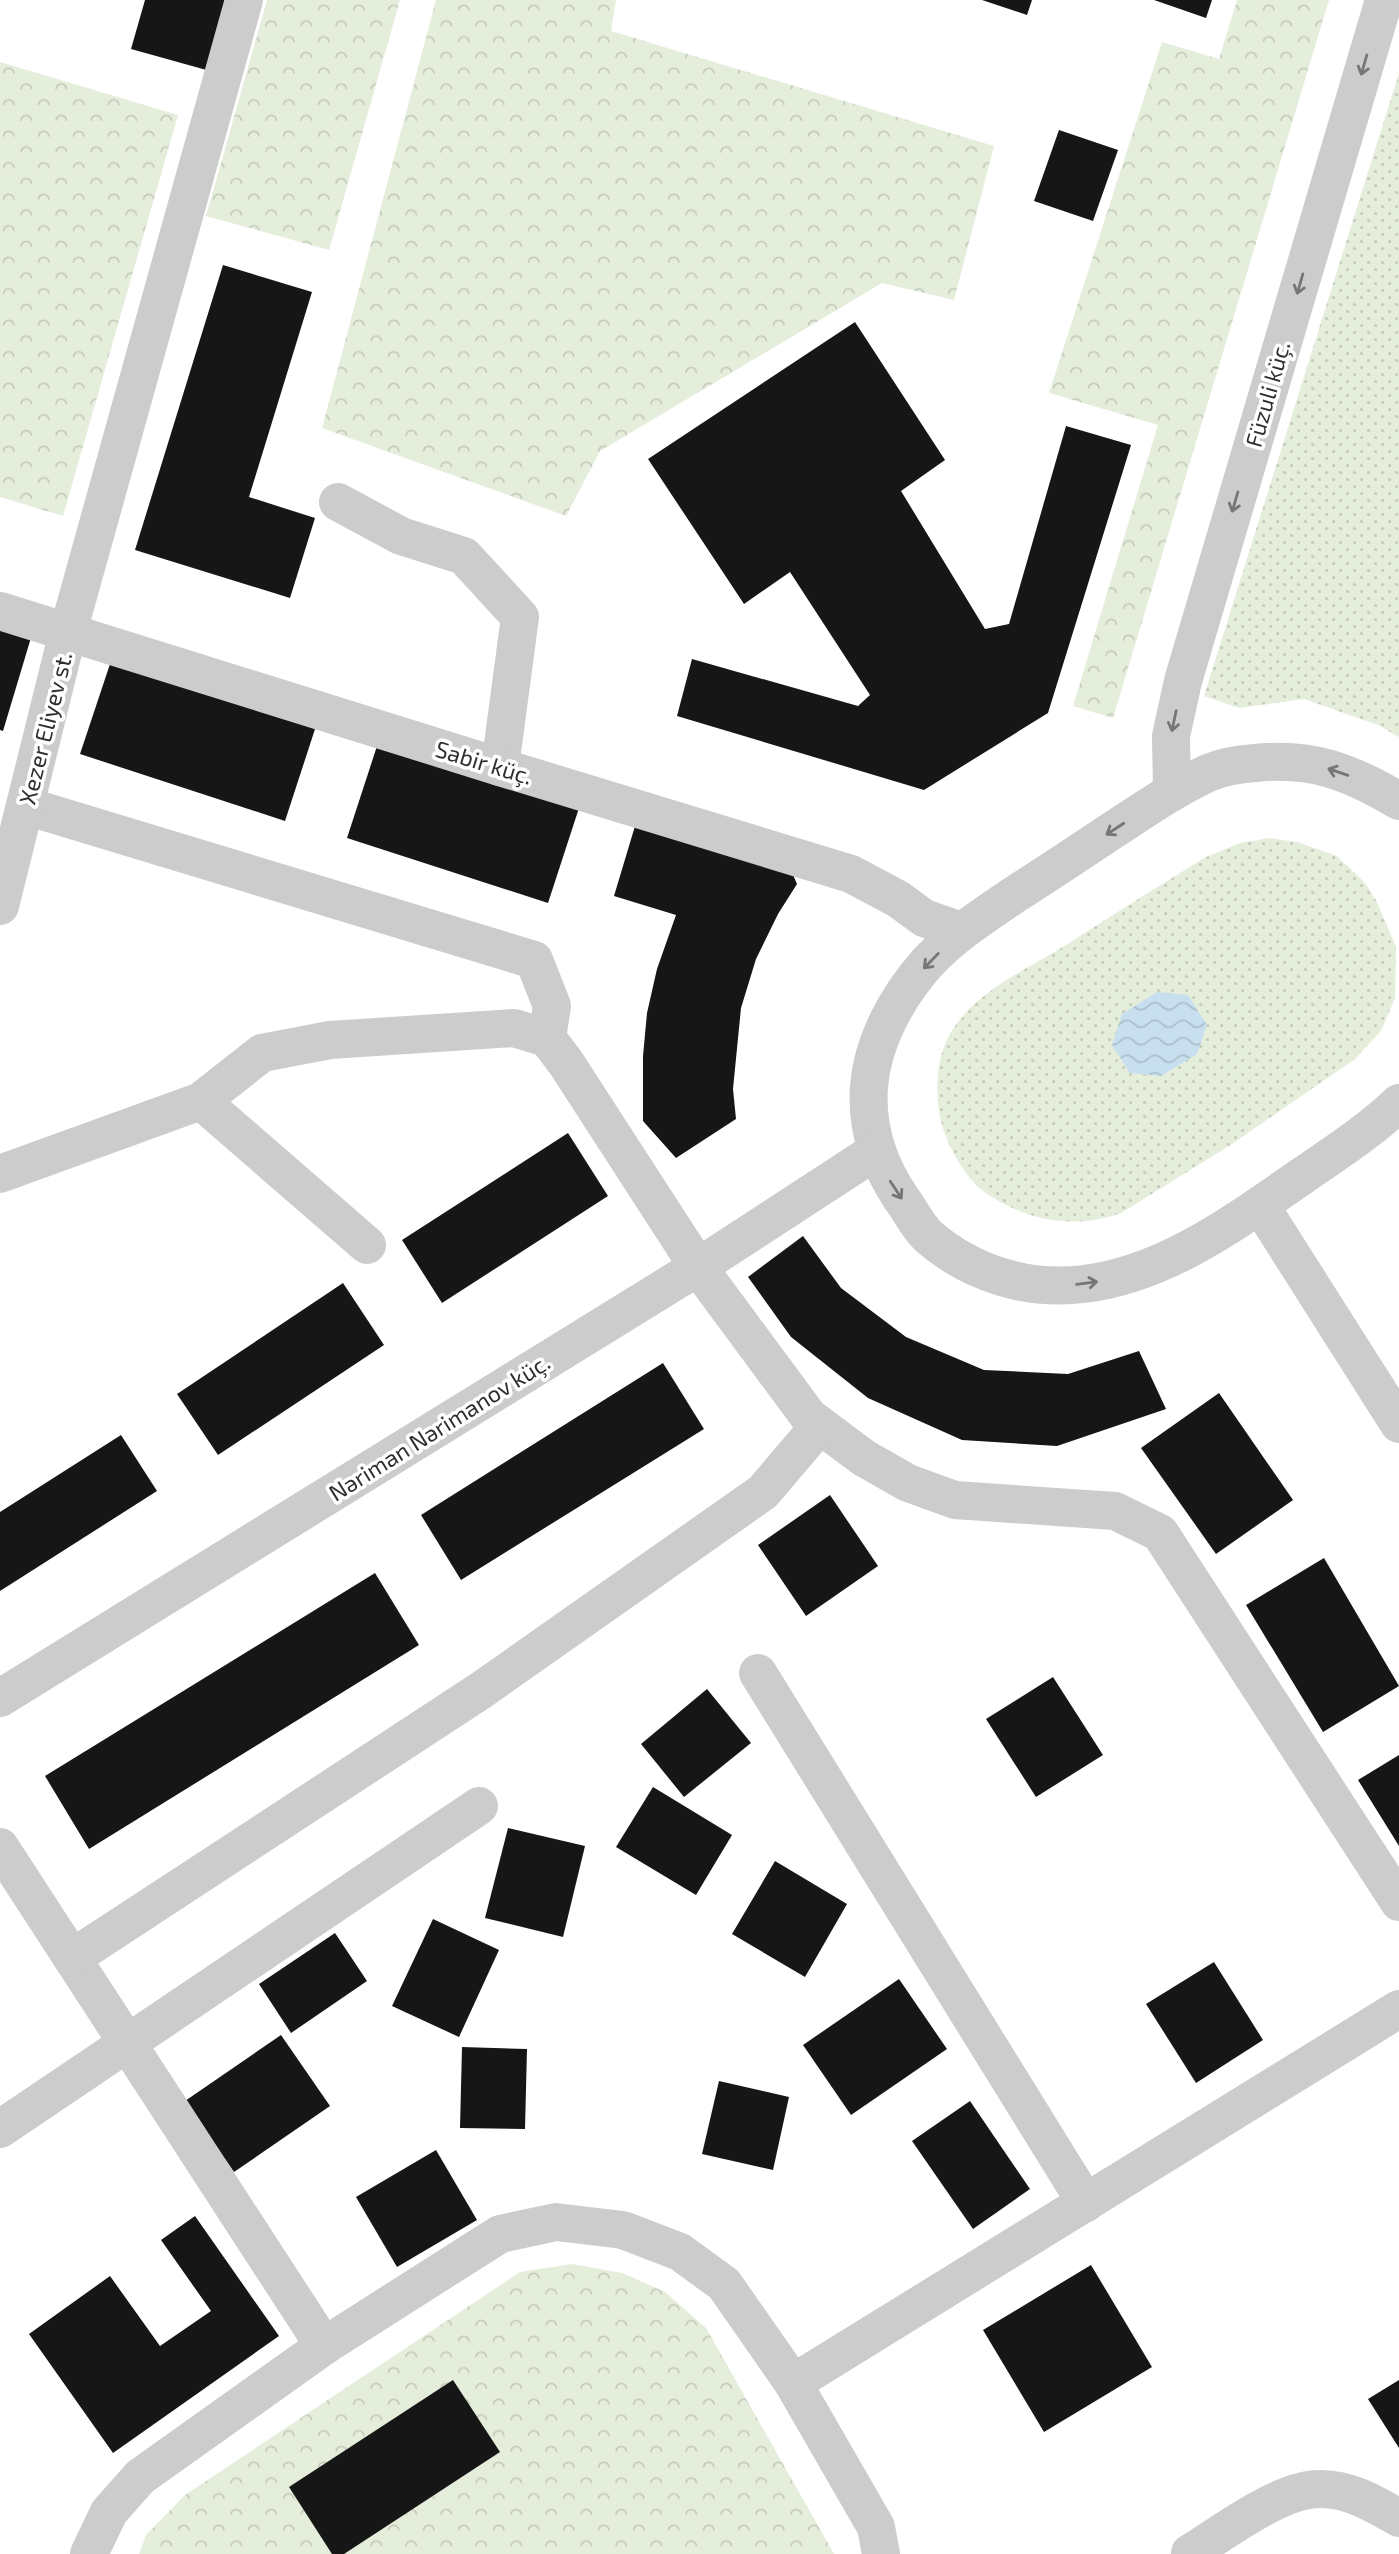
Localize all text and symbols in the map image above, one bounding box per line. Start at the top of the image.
one-way arrow [1357,54,1370,76]
one-way arrow [1292,272,1305,294]
street label: Füzuli küç. [1239,338,1296,451]
one-way arrow [1228,491,1241,513]
street label: Xezer Eliyev st. [13,649,77,807]
one-way arrow [1167,709,1181,732]
street label: Sabir küç. [432,734,536,791]
one-way arrow [1327,765,1349,777]
one-way arrow [1106,822,1125,836]
one-way arrow [922,952,939,969]
one-way arrow [889,1180,904,1199]
one-way arrow [1075,1277,1098,1290]
street label: Nəriman Nərimanov küç. [323,1347,555,1507]

